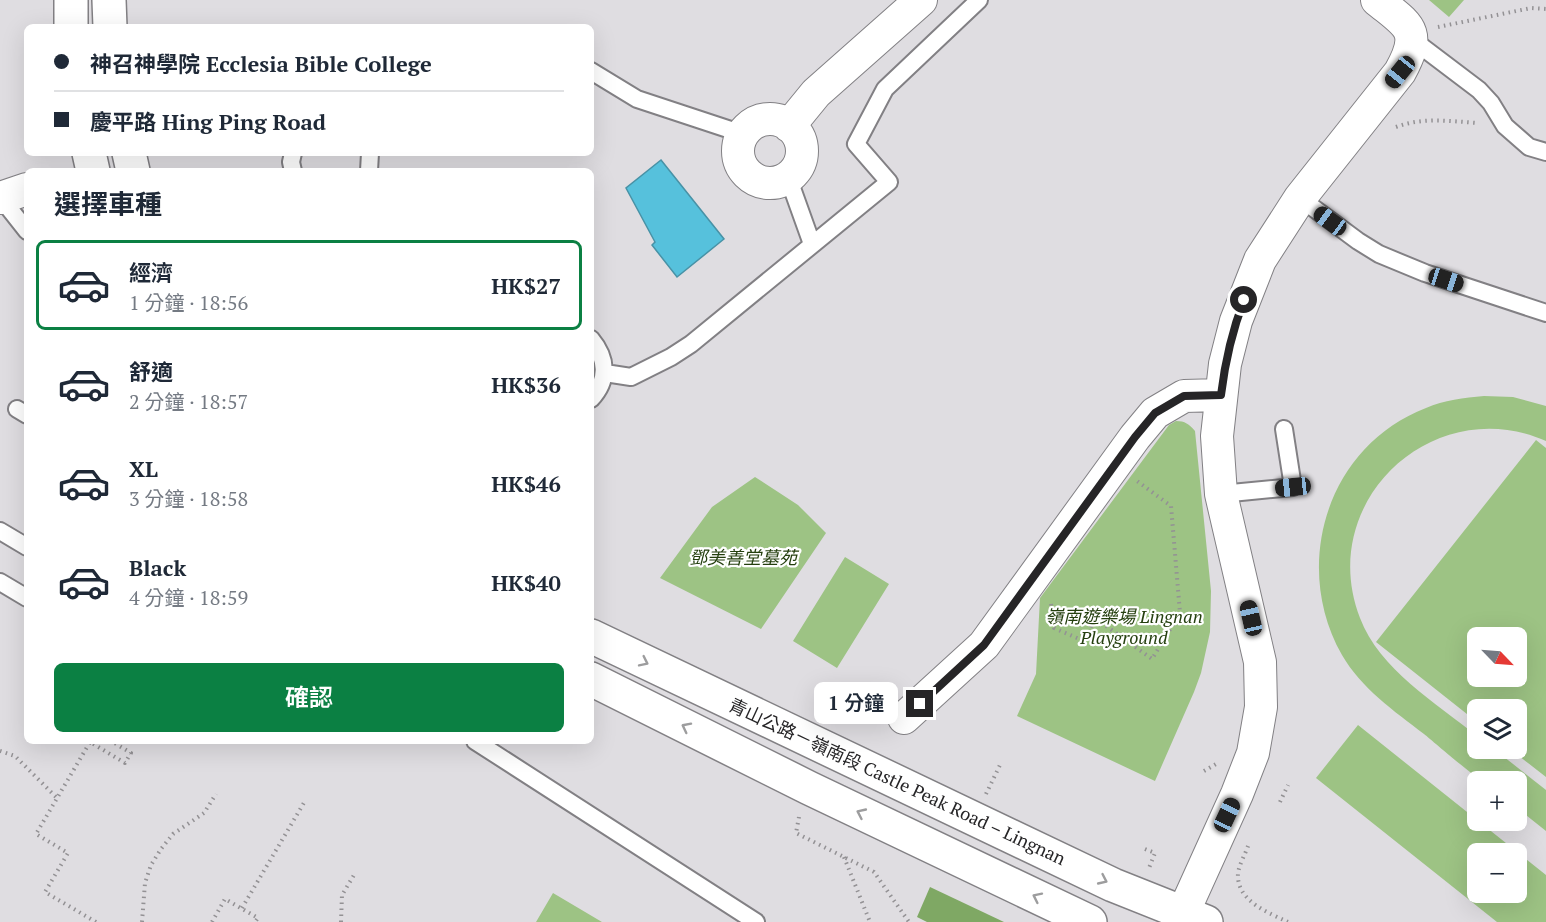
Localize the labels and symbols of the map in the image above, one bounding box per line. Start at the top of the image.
car [1382,52,1418,92]
car [1310,203,1350,239]
car [1426,266,1466,294]
route start [1230,286,1257,313]
car [1274,476,1312,498]
park label: 鄧美善堂墓苑 [689,545,800,569]
car [1238,598,1264,638]
park label: 嶺南遊樂場 Lingnan Playground [1045,604,1203,649]
north arrow [1467,627,1527,687]
one-way arrow [637,654,648,666]
callout: 1 分鐘 [815,683,899,725]
route end [906,690,933,717]
street label: 青山公路－嶺南段 Castle Peak Road – Lingnan [725,692,1070,870]
one-way arrow [681,722,692,734]
car [1211,795,1243,835]
one-way arrow [856,808,867,820]
one-way arrow [1097,873,1108,885]
one-way arrow [1032,892,1043,904]

